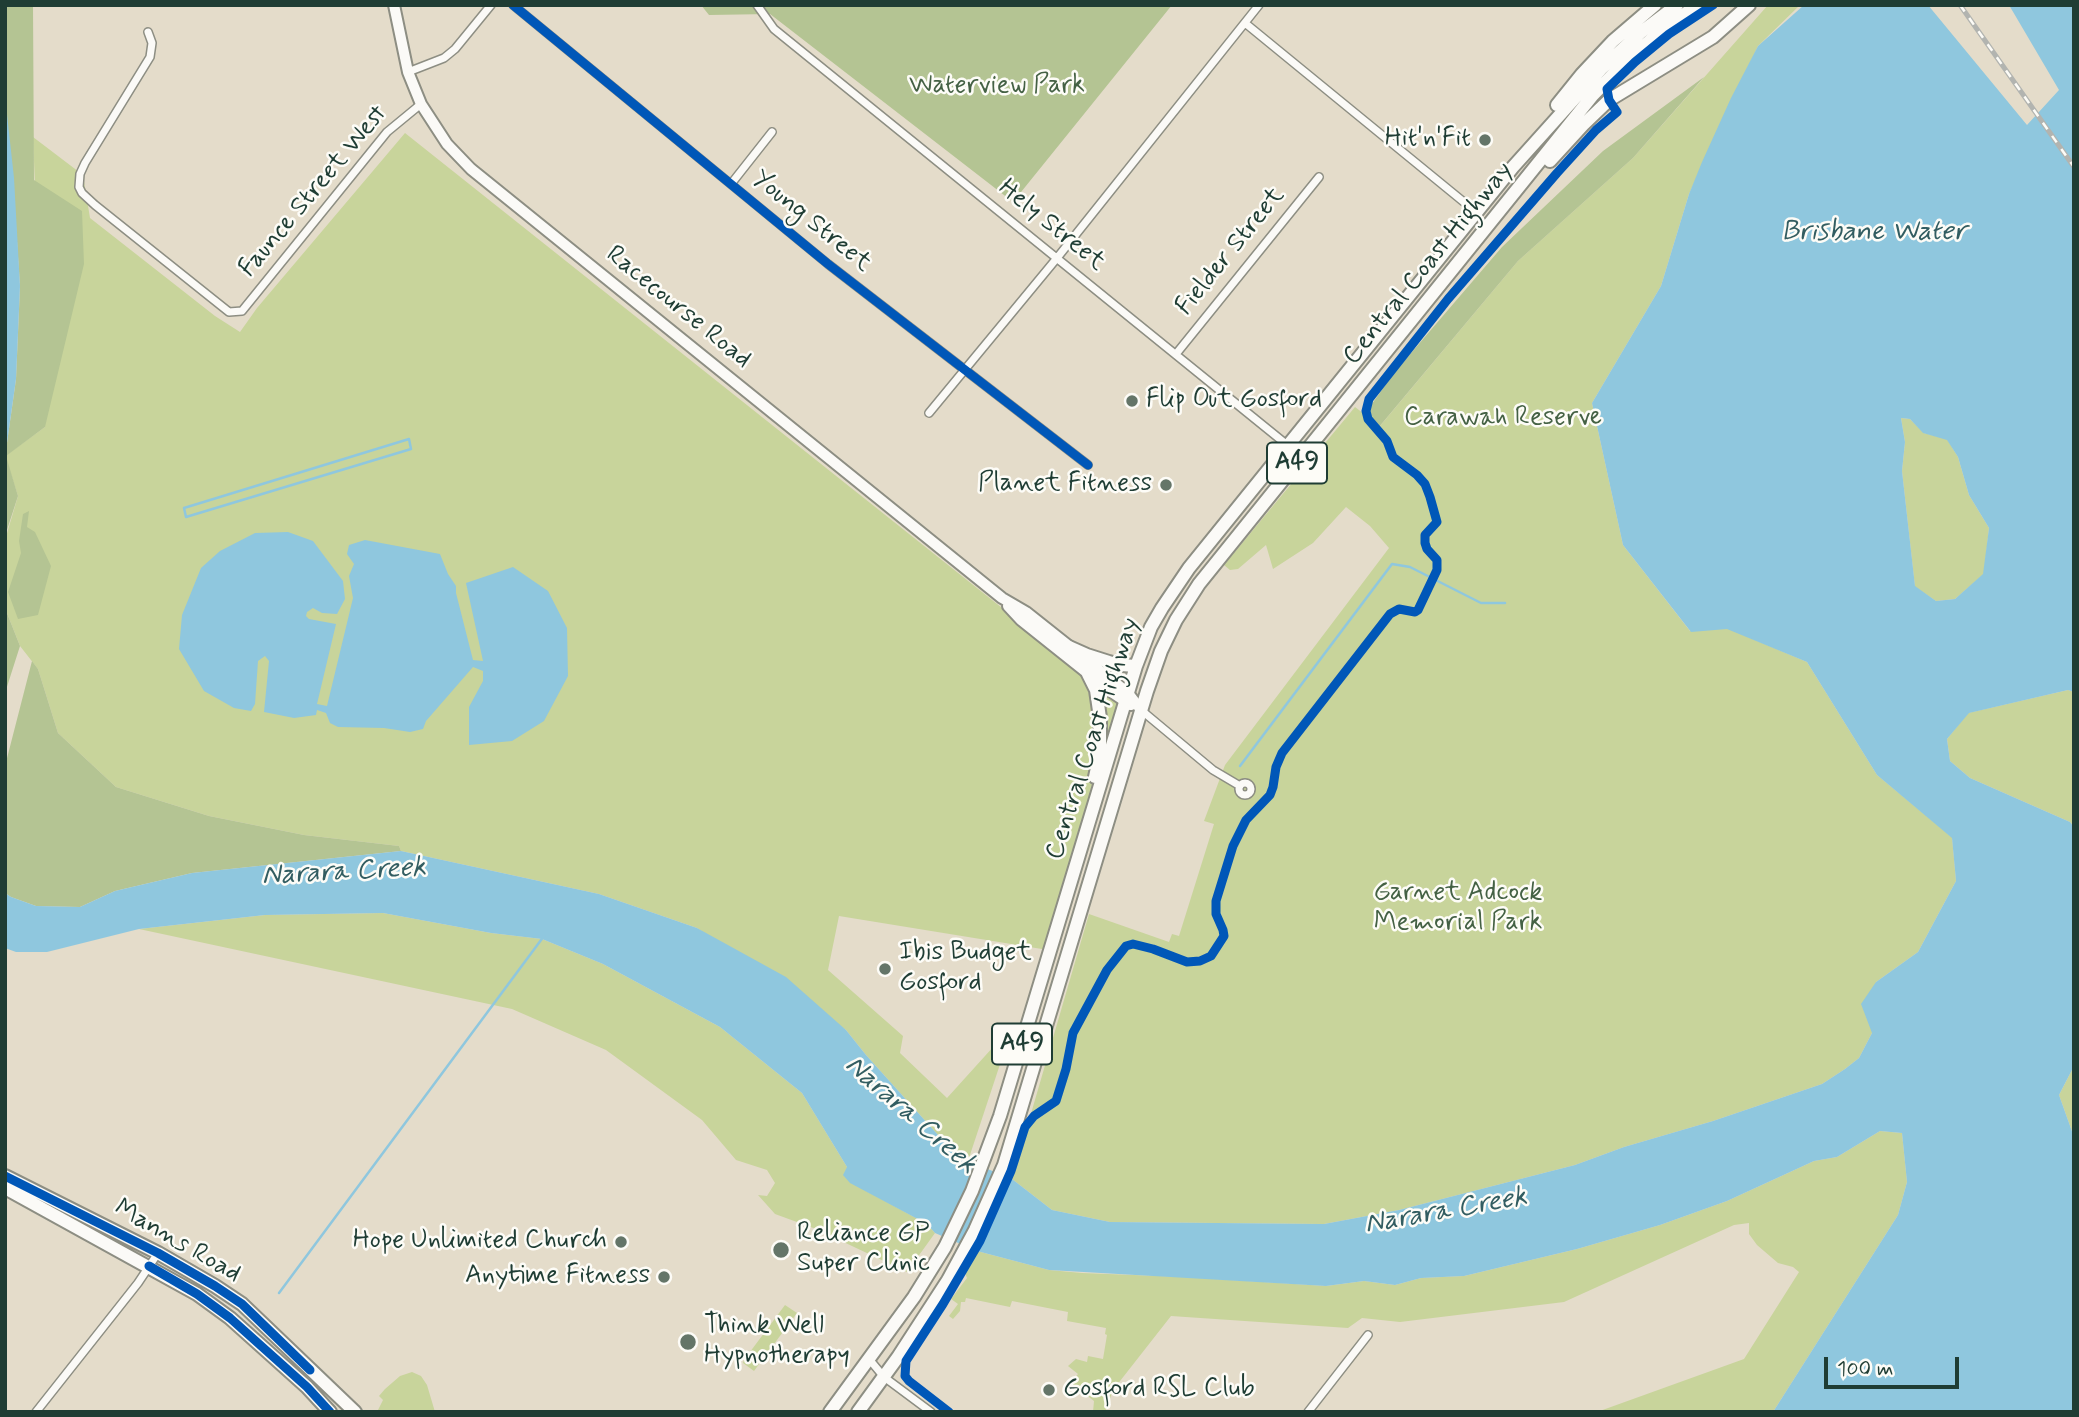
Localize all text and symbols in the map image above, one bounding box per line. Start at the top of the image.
park label: Waterview Park [909,71,1085,103]
street label: Faunce Street West [233,100,395,284]
place label: Hit'n'Fit [1385,124,1471,156]
marker: Hit'n'Fit [1477,132,1493,148]
street label: Central Coast Highway [1338,156,1520,372]
street label: Young Street [745,164,877,280]
street label: Hely Street [991,173,1111,279]
street label: Fielder Street [1170,182,1292,322]
water label: Brisbane Water [1781,216,1967,250]
street label: Racecourse Road [599,240,757,376]
place label: Flip Out Gosford [1146,385,1322,417]
marker: Flip Out Gosford [1124,393,1140,409]
park label: Carawah Reserve [1404,403,1602,435]
road number: A49 [1267,442,1327,484]
place label: Planet Fitness [978,469,1152,501]
marker: Planet Fitness [1158,477,1174,493]
street label: Central Coast Highway [1040,614,1148,864]
water label: Narara Creek [261,852,427,894]
park label: Garnet Adcock Memorial Park [1374,878,1542,940]
place label: Ibis Budget Gosford [899,938,1032,1000]
marker: Ibis Budget Gosford [877,961,893,977]
road number: A49 [992,1024,1052,1064]
water label: Narara Creek [837,1049,983,1183]
water label: Narara Creek [1362,1181,1530,1243]
street label: Manns Road [108,1193,246,1291]
place label: Reliance GP Super Clinic [797,1219,930,1280]
place label: Hope Unlimited Church [353,1226,607,1258]
marker: Hope Unlimited Church [613,1234,629,1250]
marker: Reliance GP Super Clinic [771,1240,791,1260]
place label: Anytime Fitness [465,1261,650,1293]
marker: Anytime Fitness [656,1269,672,1285]
place label: Think Well Hypnotherapy [704,1311,850,1372]
marker: Think Well Hypnotherapy [678,1332,698,1352]
scale bar [1827,1344,1962,1388]
text: 100 m [1837,1355,1893,1383]
place label: Gosford RSL Club [1063,1374,1255,1406]
marker: Gosford RSL Club [1041,1382,1057,1398]

